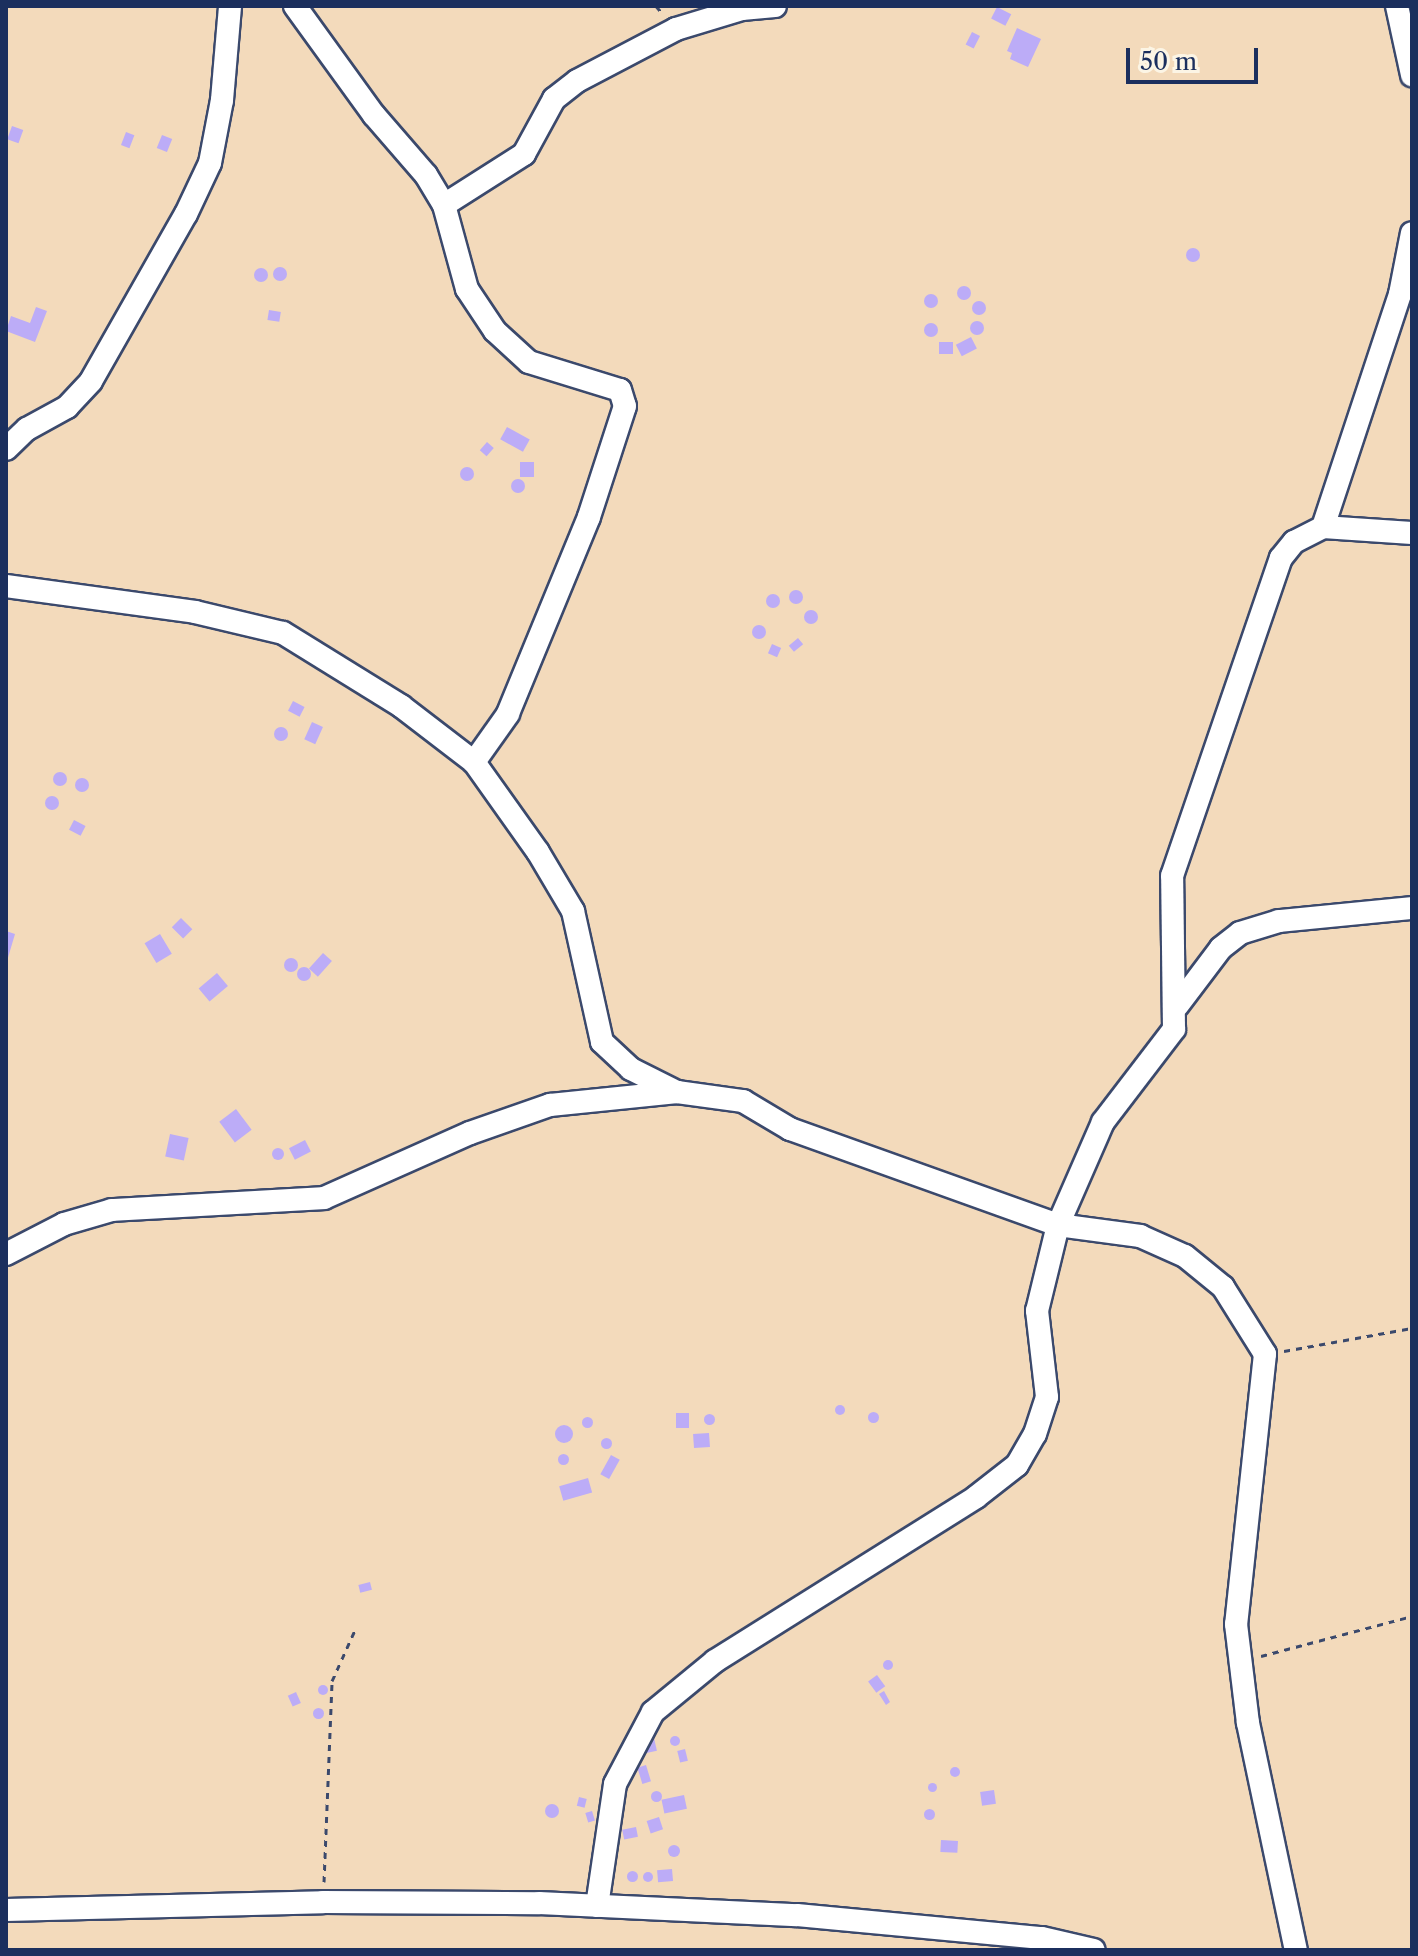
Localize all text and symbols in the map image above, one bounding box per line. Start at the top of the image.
scale bar [1130,32,1262,82]
text: 50 m [1140,47,1197,76]

